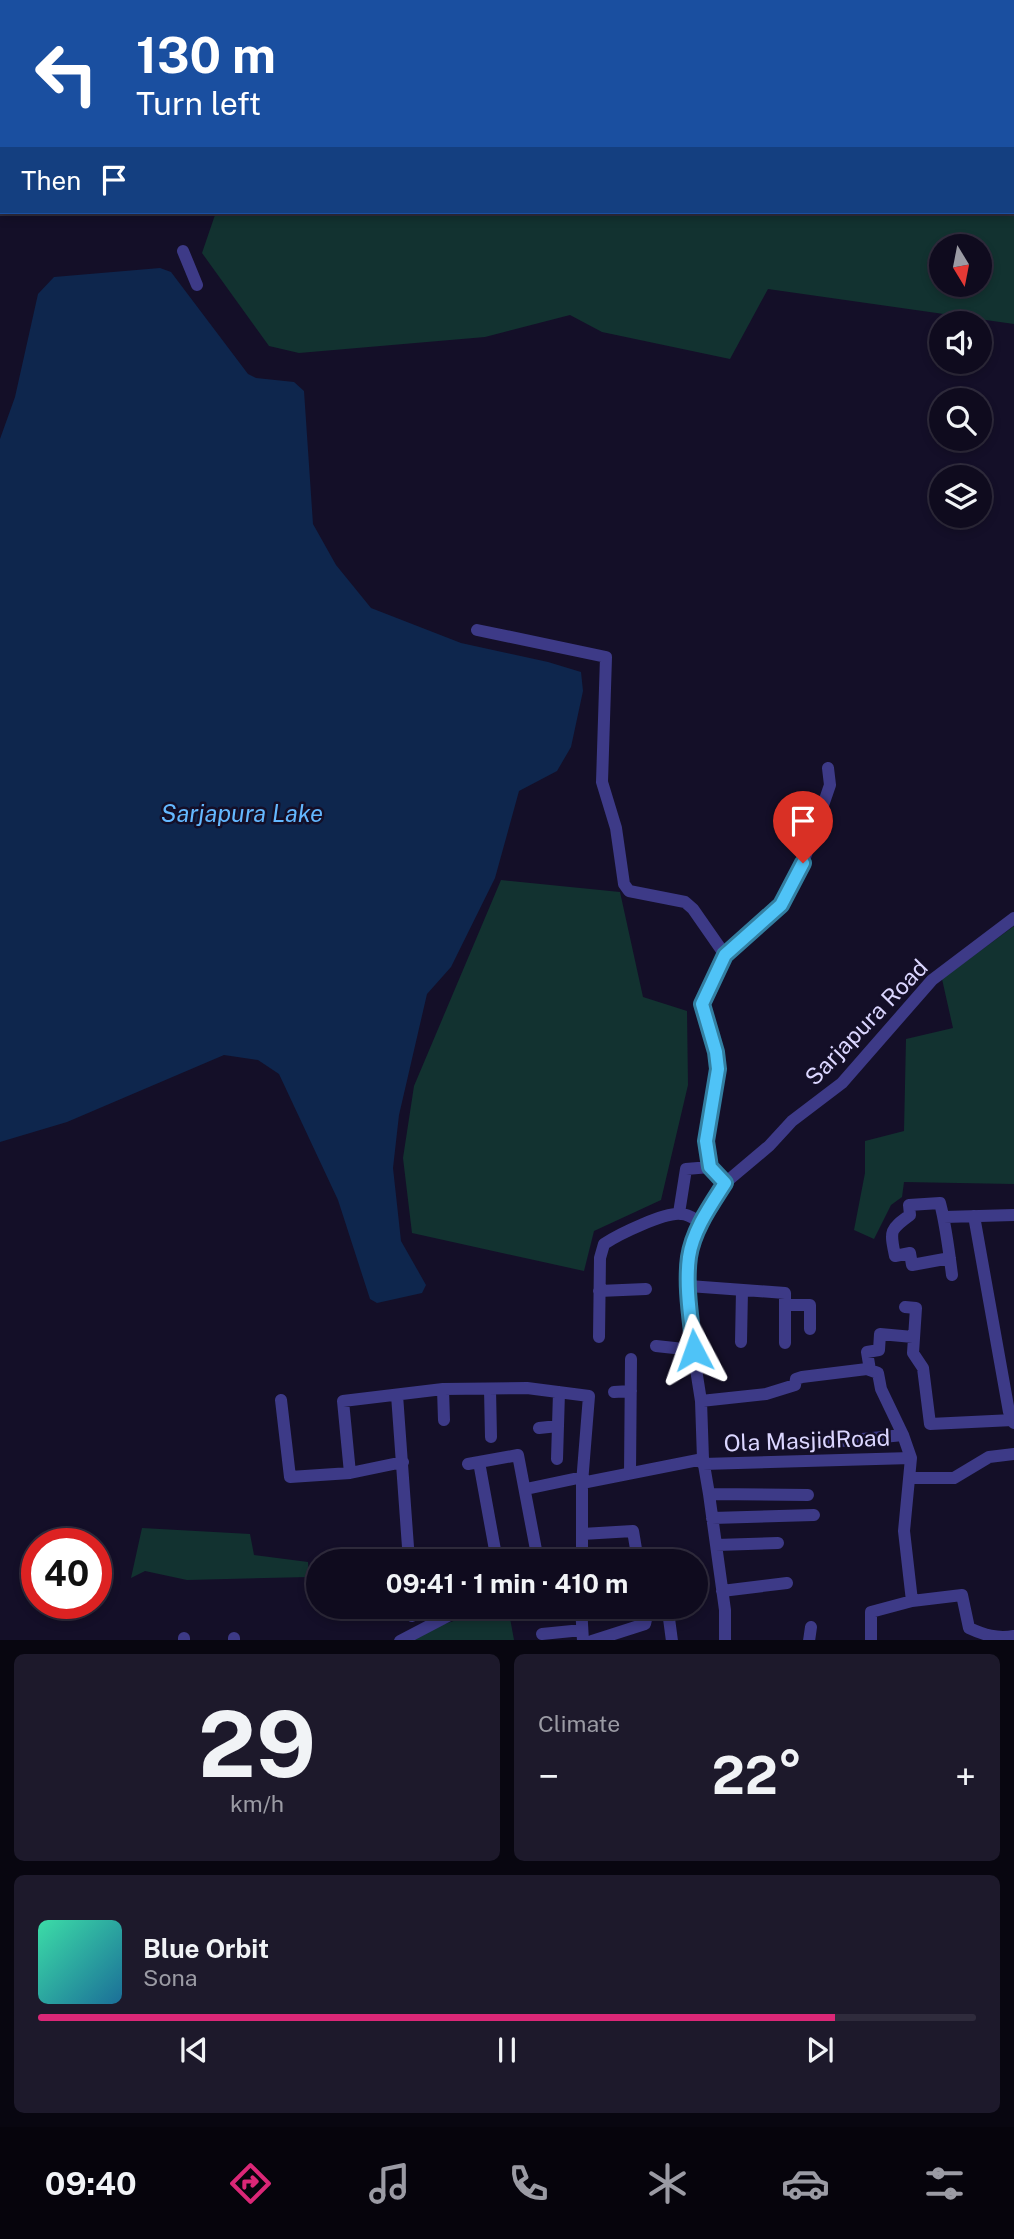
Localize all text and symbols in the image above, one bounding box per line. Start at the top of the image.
text: 130 m [136,26,276,84]
icon: left [21,28,112,119]
text: Turn left [136,85,261,122]
icon: arrive [95,161,133,199]
text: Then [21,165,81,196]
north arrow [929,234,992,298]
map controls [929,234,992,528]
button: sound [929,311,992,374]
button: search [929,388,992,451]
button: layers [929,465,992,528]
pin [773,791,833,863]
water label: Sarjapura Lake [161,799,323,827]
icon: arrive [784,802,822,840]
street label: Sarjapura Road [799,954,933,1090]
position arrow [657,1313,731,1387]
street label: Ola MasjidRoad [723,1424,891,1456]
speed limit sign: 40 [21,1528,112,1619]
text: 09:41 · 1 min · 410 m [386,1568,628,1599]
text: 29 [198,1691,316,1797]
text: Climate [538,1710,620,1737]
text: 22° [712,1745,802,1806]
text: − [538,1754,559,1799]
text: + [955,1754,976,1799]
text: km/h [230,1790,284,1817]
text: Blue Orbit [143,1933,269,1964]
text: Sona [143,1964,197,1991]
icon: previous [175,2031,213,2069]
icon: pause [488,2031,526,2069]
icon: next [801,2031,839,2069]
icon: directions [226,2159,275,2208]
icon: music [365,2159,414,2208]
icon: phone [504,2159,553,2208]
icon: climate [643,2159,692,2208]
icon: car [781,2159,830,2208]
icon: filters [920,2159,969,2208]
text: 09:40 [45,2165,137,2202]

